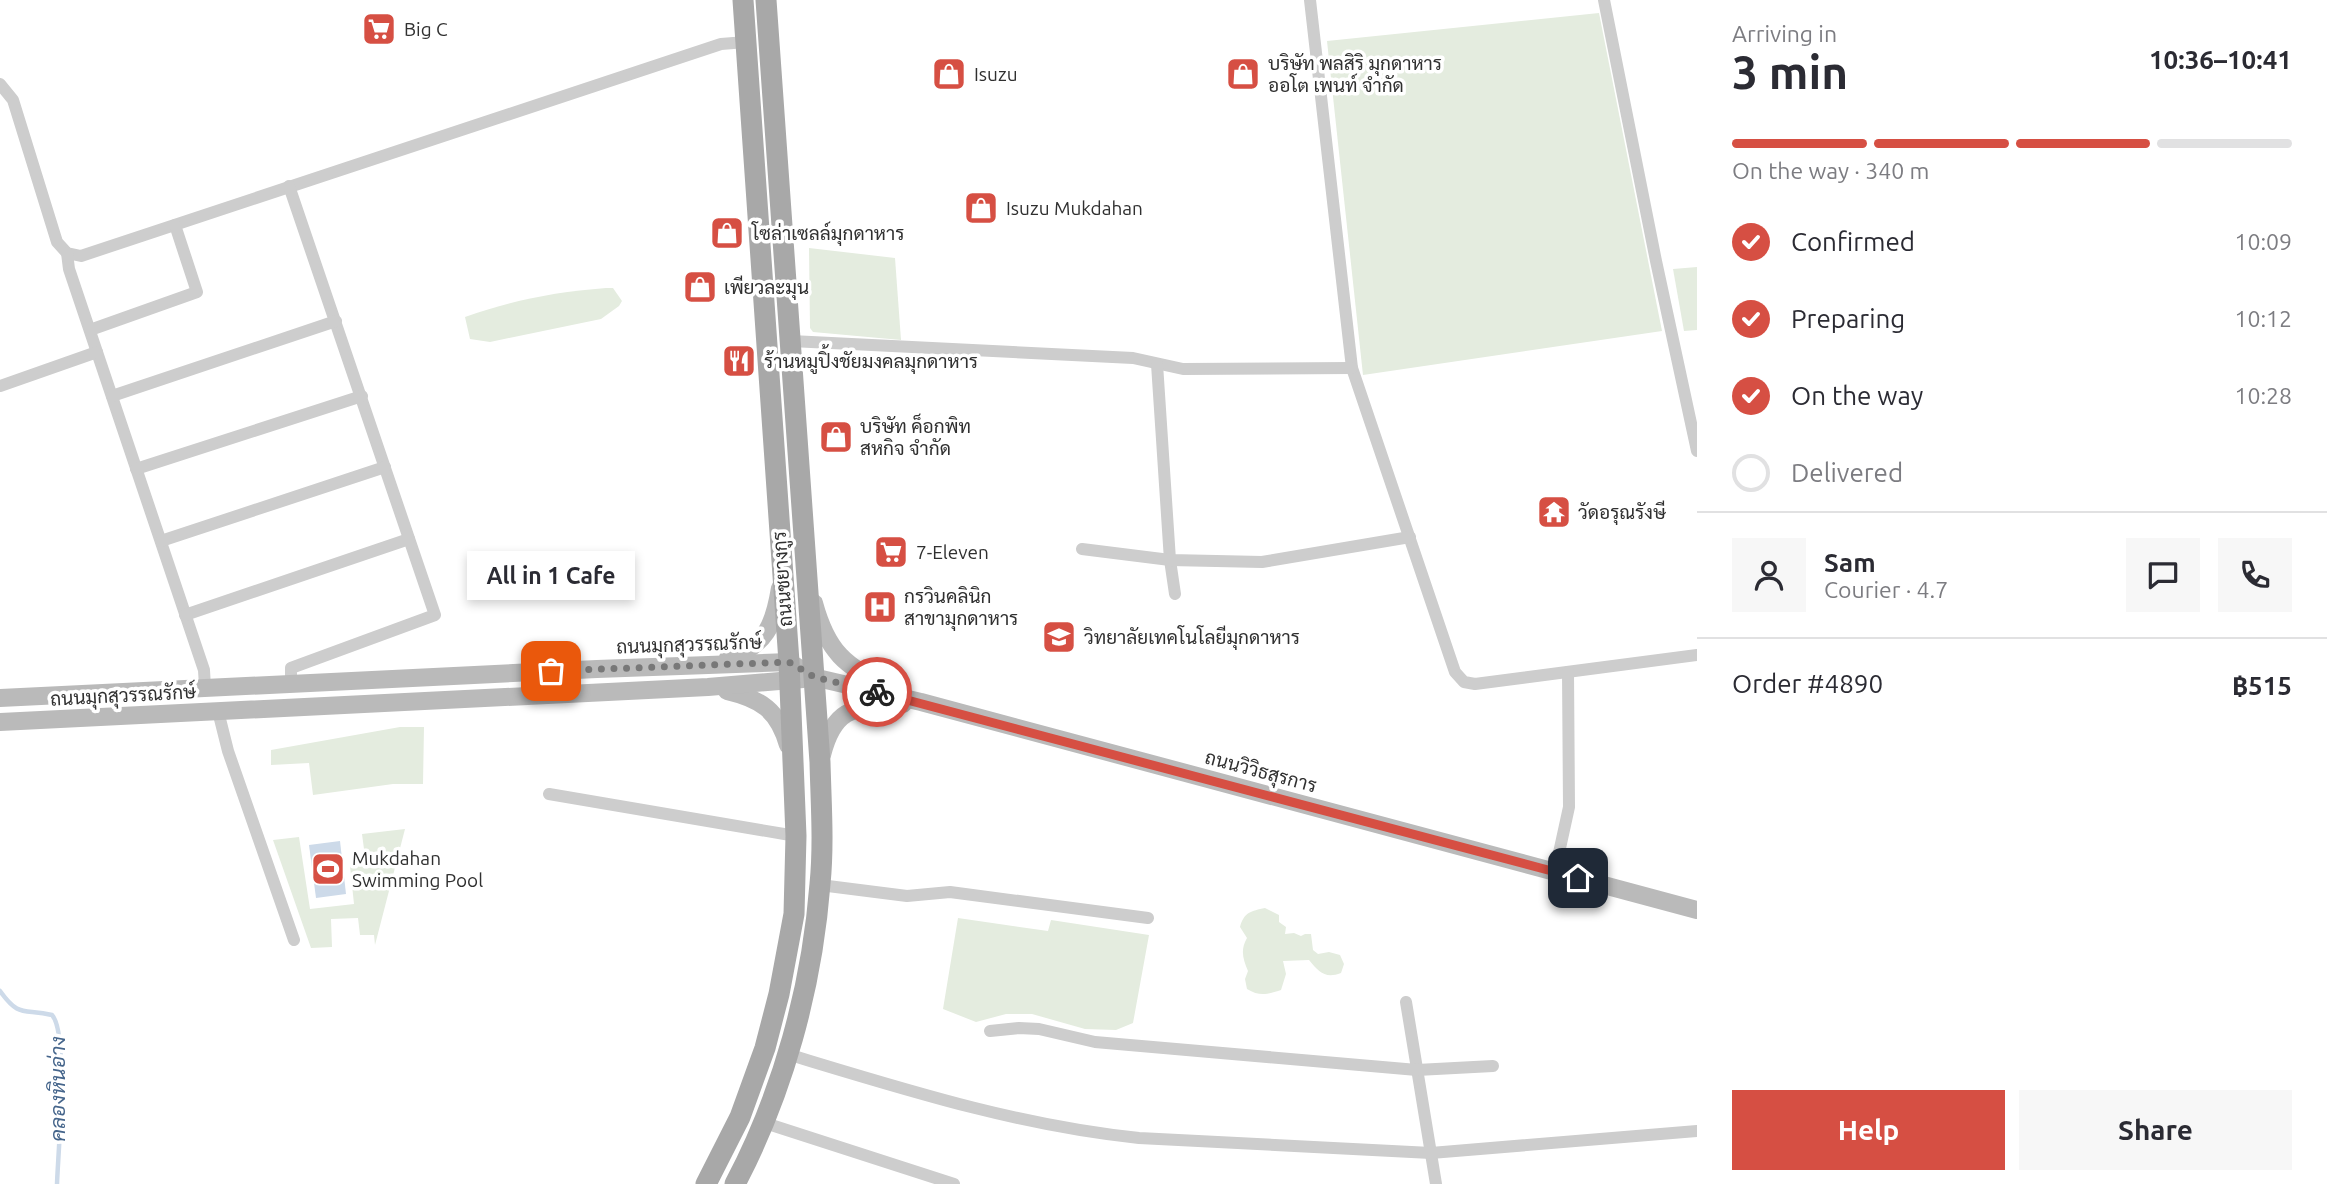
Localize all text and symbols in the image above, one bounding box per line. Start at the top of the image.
supermarket icon: Big C [360,10,398,48]
place label: Big C [404,18,448,40]
text: Arriving in [1732,21,1837,46]
text: 10:36–10:41 [2149,45,2292,74]
text: 3 min [1732,46,1848,98]
place label: บริษัท พลสิริ มุกดาหาร ออโต เพนท์ จำกัด [1268,52,1442,96]
shop icon: Isuzu [930,55,968,93]
shop icon: บริษัท พลสิริ มุกดาหาร ออโต เพนท์ จำกัด [1224,55,1262,93]
place label: Isuzu [974,63,1018,85]
text: On the way · 340 m [1732,158,1929,183]
shop icon: Isuzu Mukdahan [962,189,1000,227]
place label: Isuzu Mukdahan [1006,197,1143,219]
shop icon: โซล่าเซลล์มุกดาหาร [708,214,746,252]
place label: โซล่าเซลล์มุกดาหาร [751,221,904,246]
icon: check [1732,223,1770,261]
text: Confirmed [1791,227,1915,256]
text: 10:09 [2234,229,2292,254]
shop icon: เพียวละมุน [681,268,719,306]
place label: เพียวละมุน [724,275,809,300]
icon: check [1732,300,1770,338]
text: Preparing [1791,304,1905,333]
text: 10:12 [2234,306,2292,331]
restaurant icon: ร้านหมูปิ้งชัยมงคลมุกดาหาร [720,342,758,380]
place label: ร้านหมูปิ้งชัยมงคลมุกดาหาร [764,344,978,375]
icon: check [1732,377,1770,415]
text: On the way [1791,381,1923,410]
text: 10:28 [2234,383,2292,408]
place label: บริษัท ค็อกพิท สหกิจ จำกัด [860,413,971,459]
shop icon: บริษัท ค็อกพิท สหกิจ จำกัด [817,418,855,456]
text: Delivered [1791,458,1903,487]
temple icon: วัดอรุณรังษี [1535,493,1573,531]
place label: วัดอรุณรังษี [1578,500,1667,525]
street label: ถนนชยางกูร [768,530,799,627]
supermarket icon: 7-Eleven [872,533,910,571]
button: person [1732,538,1806,612]
button: chat [2126,538,2200,612]
button: phone [2218,538,2292,612]
place label: 7-Eleven [916,541,989,563]
text: Sam [1824,548,1876,577]
callout: All in 1 Cafe [467,552,635,601]
text: All in 1 Cafe [486,563,616,588]
text: Courier · 4.7 [1824,577,1948,602]
place label: กรวินคลินิก สาขามุกดาหาร [904,585,1018,631]
hospital icon: กรวินคลินิก สาขามุกดาหาร [861,588,899,626]
school or university icon: วิทยาลัยเทคโนโลยีมุกดาหาร [1040,618,1078,656]
place label: วิทยาลัยเทคโนโลยีมุกดาหาร [1084,625,1300,650]
street label: ถนนมุกสุวรรณรักษ์ [616,629,763,660]
pin [521,641,581,701]
icon: bag [532,652,570,690]
courier [842,657,912,727]
text: Order #4890 [1732,669,1883,698]
text: ฿515 [2232,671,2292,700]
icon: bike [858,673,896,711]
street label: ถนนมุกสุวรรณรักษ์ [50,679,198,712]
street label: ถนนวิวิธสุรการ [1202,746,1319,798]
place label: Mukdahan Swimming Pool [352,847,483,891]
pin [1548,848,1608,908]
sports icon: Mukdahan Swimming Pool [309,850,347,888]
icon: home [1559,859,1597,897]
water label: คลองหินอ่าง [45,1036,69,1142]
button: Help [1732,1090,2005,1170]
button: Share [2019,1090,2292,1170]

